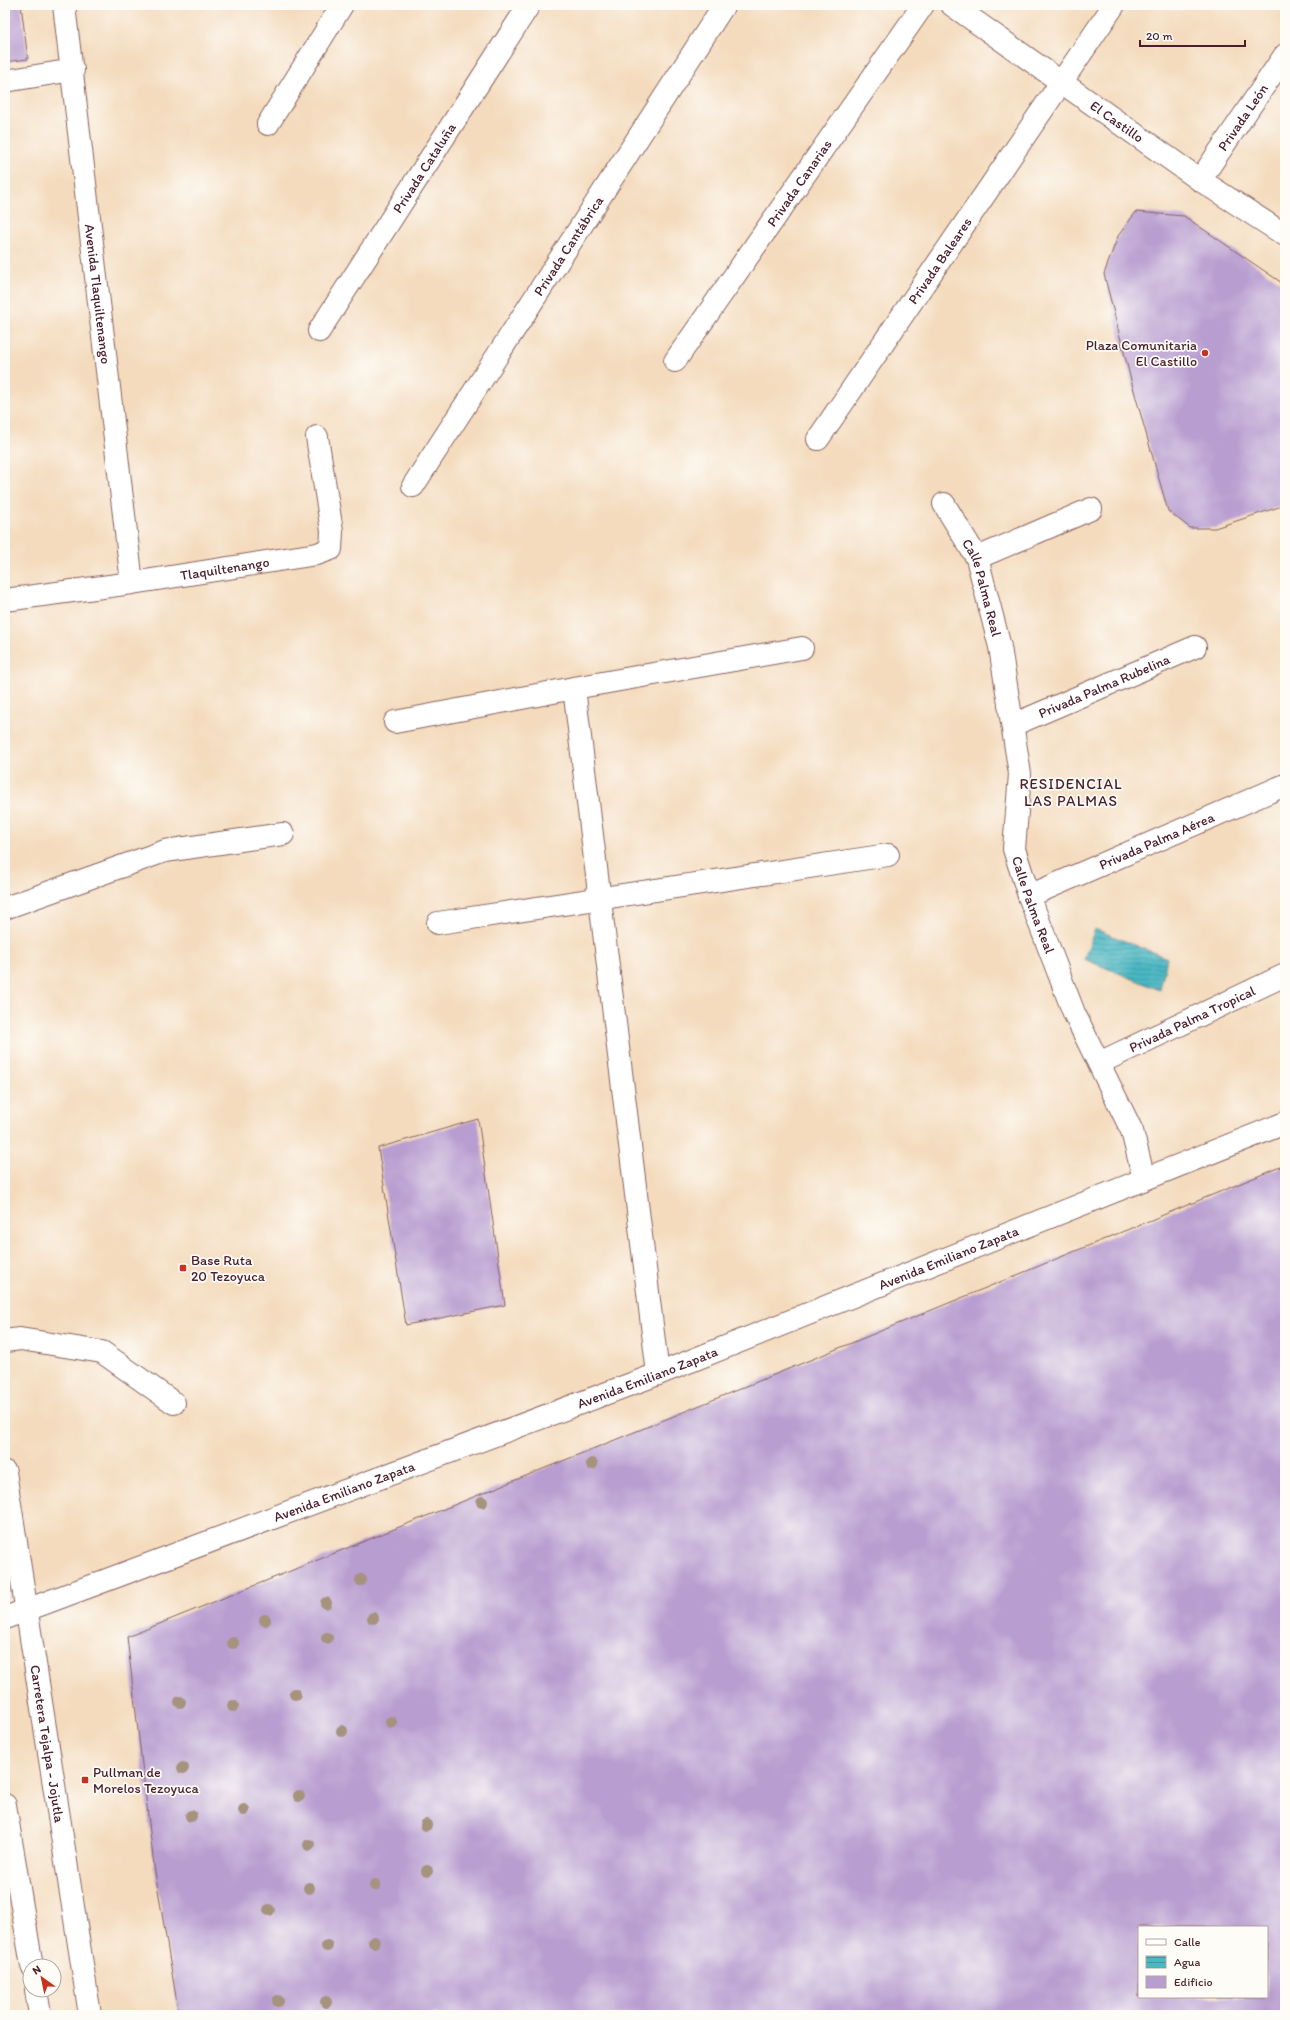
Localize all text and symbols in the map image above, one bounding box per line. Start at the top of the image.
scale bar [1140,22,1245,48]
text: 20 m [1146,29,1173,43]
street label: Privada León [1214,81,1272,154]
street label: El Castillo [1087,97,1147,146]
street label: Privada Cataluña [389,119,460,216]
street label: Privada Canarias [763,136,836,230]
street label: Privada Cantábrica [530,192,608,299]
street label: Privada Baleares [905,214,976,307]
street label: Avenida Tlaquiltenango [81,223,114,365]
place label: Plaza Comunitaria El Castillo [1086,337,1197,370]
marker: Plaza Comunitaria El Castillo [1200,348,1210,358]
street label: Calle Palma Real [958,536,1005,638]
street label: Tlaquiltenango [179,554,271,584]
street label: Privada Palma Rubelina [1036,650,1173,722]
district label: RESIDENCIAL LAS PALMAS [1019,775,1123,810]
street label: Privada Palma Aérea [1096,808,1218,874]
street label: Calle Palma Real [1008,854,1058,956]
street label: Privada Palma Tropical [1127,982,1258,1056]
street label: Avenida Emiliano Zapata [876,1222,1022,1294]
place label: Base Ruta 20 Tezoyuca [191,1252,266,1285]
marker: Base Ruta 20 Tezoyuca [178,1263,188,1273]
street label: Avenida Emiliano Zapata [575,1343,721,1412]
street label: Avenida Emiliano Zapata [271,1457,418,1526]
street label: Carretera Tejalpa - Jojutla [26,1664,68,1825]
place label: Pullman de Morelos Tezoyuca [93,1764,200,1797]
marker: Pullman de Morelos Tezoyuca [80,1775,90,1785]
legend [1138,1926,1268,1998]
text: Calle [1174,1935,1201,1949]
text: Agua [1174,1955,1200,1969]
north arrow [22,1958,62,1998]
text: N [30,1963,43,1978]
text: Edificio [1174,1975,1213,1989]

